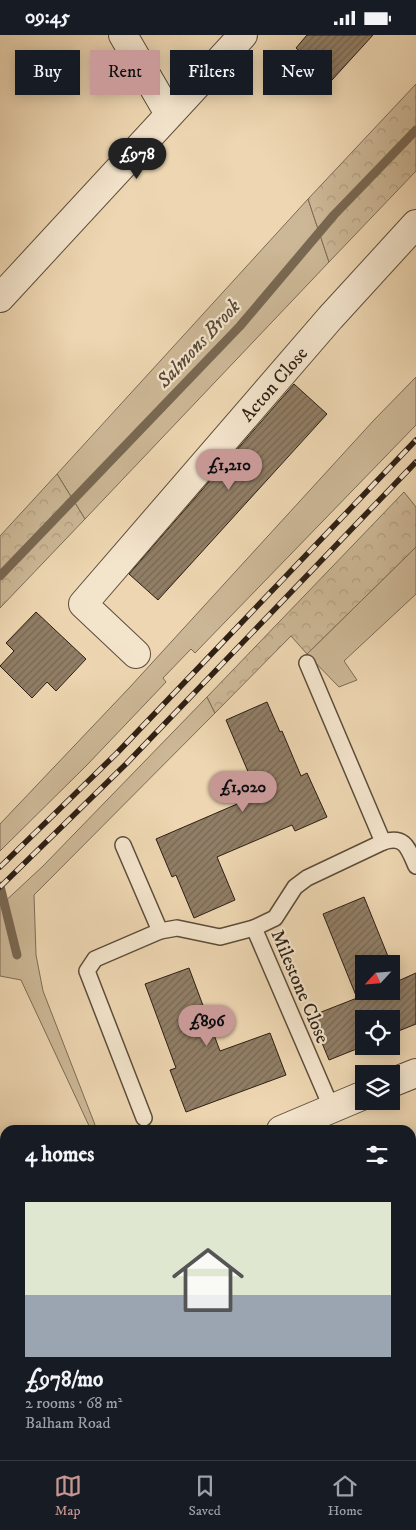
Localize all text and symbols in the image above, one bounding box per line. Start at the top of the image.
text: 09:45 [25,6,70,29]
chip: Buy [15,50,80,95]
chip: Rent [90,50,160,95]
chip: Filters [170,50,253,95]
chip: New [263,50,332,95]
pin: £978 [107,137,167,180]
text: £978 [119,144,155,164]
water label: Salmons Brook [151,294,247,394]
street label: Acton Close [236,342,313,427]
pin: £1,210 [188,449,270,491]
text: £1,210 [207,455,251,475]
pin: £1,020 [202,771,284,813]
text: £1,020 [220,777,266,797]
street label: Milestone Close [265,926,334,1047]
north arrow [355,955,400,1000]
map controls [355,955,400,1110]
pin: £896 [177,1005,237,1047]
button: locate [355,1010,400,1055]
text: £896 [189,1011,225,1031]
button: layers [355,1065,400,1110]
icon: filters [363,1141,391,1169]
text: 4 homes [25,1142,94,1168]
icon: home [163,1235,253,1325]
text: £978/mo [25,1367,103,1393]
text: 2 rooms · 68 m² [25,1393,122,1413]
text: Balham Road [25,1413,111,1433]
tab: Map [54,1472,82,1520]
tab: Saved [189,1472,221,1520]
tab: Home [328,1472,362,1520]

